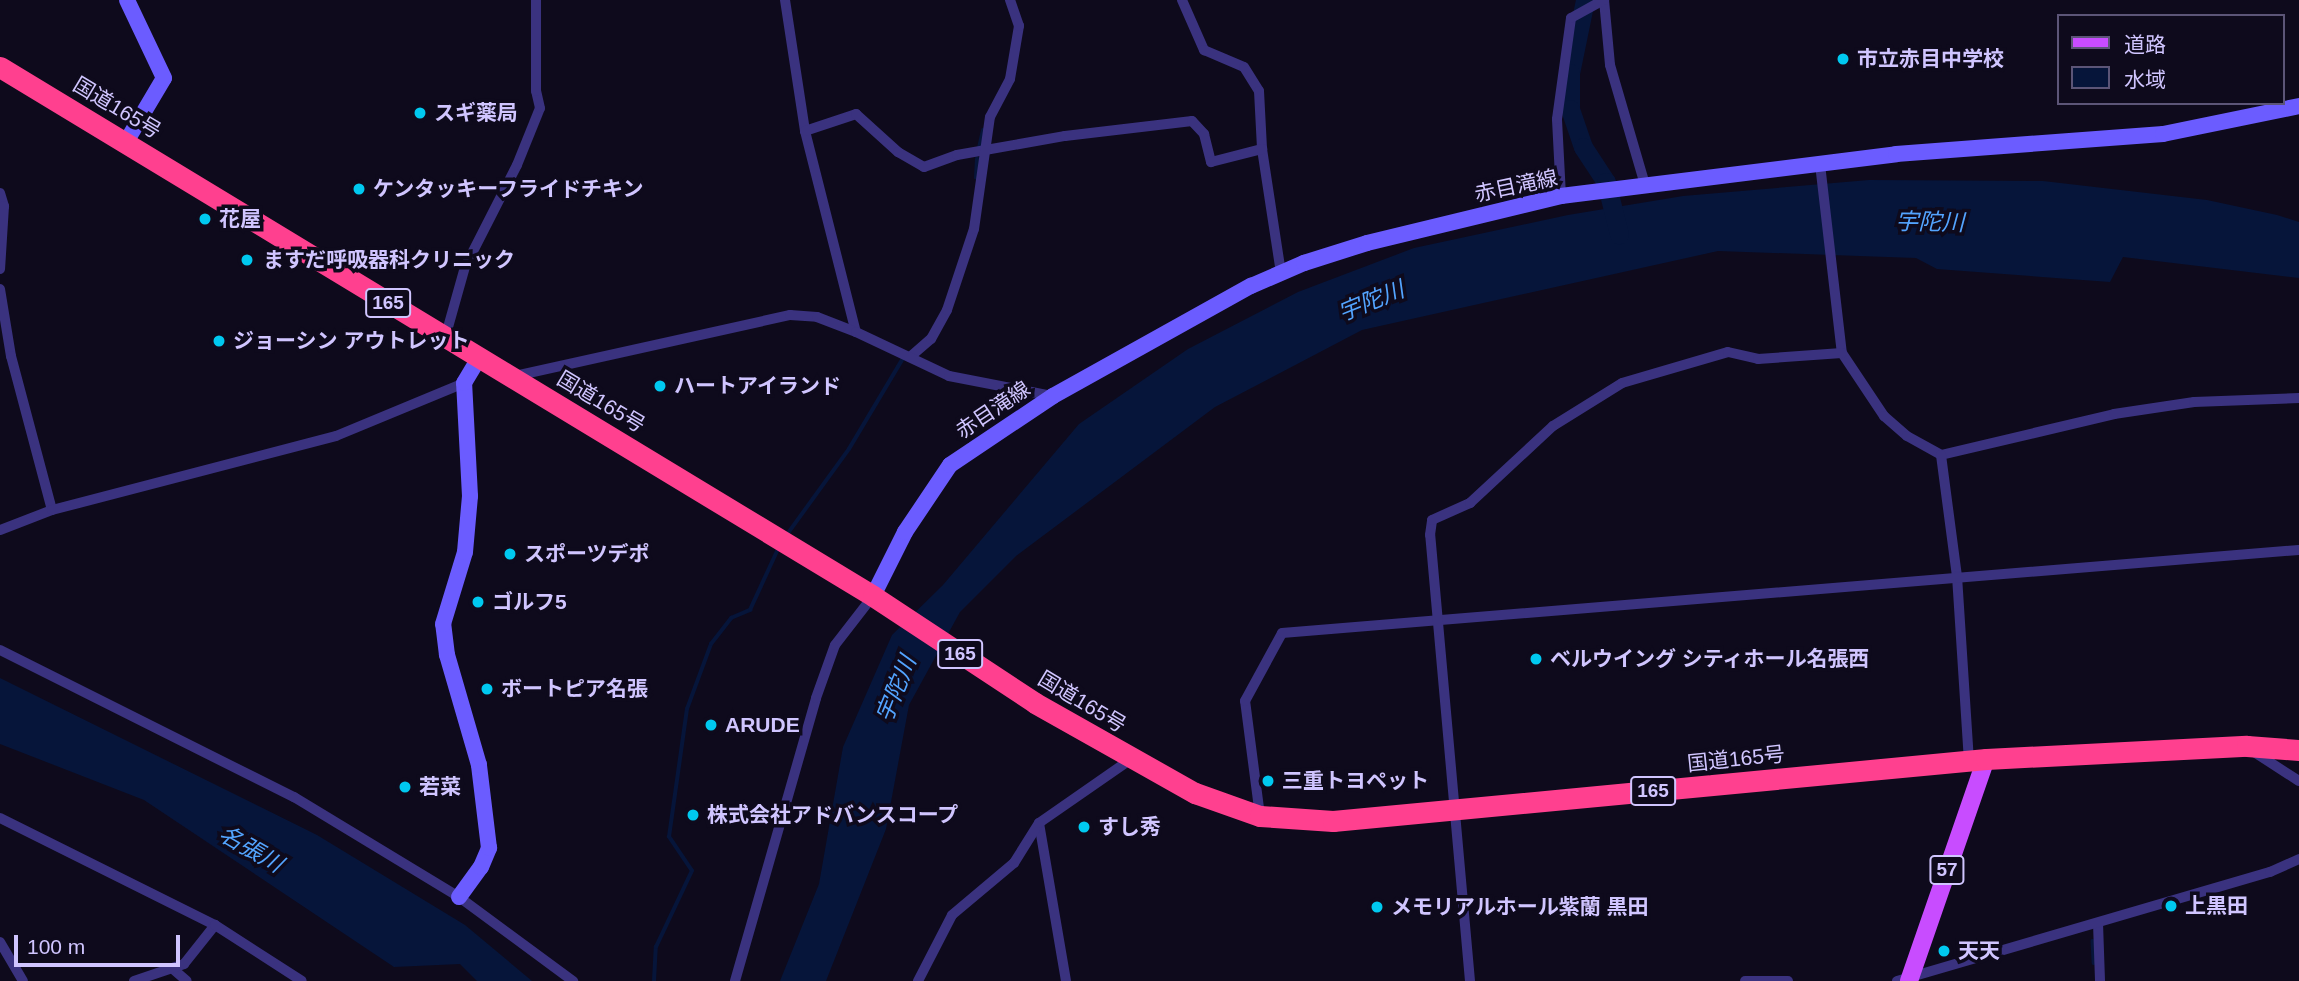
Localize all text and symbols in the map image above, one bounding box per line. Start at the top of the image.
legend [2058,14,2285,105]
text: 道路 [2124,33,2166,56]
place label: 市立赤目中学校 [1857,46,2004,72]
marker: 市立赤目中学校 [1835,51,1851,67]
text: 水域 [2124,68,2166,91]
street label: 国道165号 [68,72,166,144]
place label: スギ薬局 [434,100,518,126]
marker: スギ薬局 [412,105,428,121]
street label: 赤目滝線 [1472,165,1560,207]
place label: ケンタッキーフライドチキン [373,176,646,202]
marker: ケンタッキーフライドチキン [351,181,367,197]
place label: 花屋 [219,206,261,232]
water label: 宇陀川 [1895,208,1965,236]
marker: 花屋 [197,211,213,227]
place label: ますだ呼吸器科クリニック [263,247,515,273]
marker: ますだ呼吸器科クリニック [237,250,257,270]
water label: 宇陀川 [1334,275,1408,327]
road number: 165 [364,288,412,318]
place label: ジョーシン アウトレット [233,328,470,354]
marker: ジョーシン アウトレット [211,333,227,349]
street label: 国道165号 [552,366,650,438]
place label: ハートアイランド [674,373,842,399]
street label: 赤目滝線 [951,376,1035,444]
marker: ハートアイランド [652,378,668,394]
place label: スポーツデポ [524,541,650,567]
marker: スポーツデポ [502,546,518,562]
place label: ゴルフ5 [492,589,567,615]
marker: ゴルフ5 [470,594,486,610]
road number: 165 [936,638,984,670]
place label: ベルウイング シティホール名張西 [1550,646,1871,672]
marker: ベルウイング シティホール名張西 [1528,651,1544,667]
water label: 宇陀川 [870,652,922,726]
street label: 国道165号 [1033,666,1131,738]
place label: ボートピア名張 [501,676,648,702]
marker: ボートピア名張 [479,681,495,697]
place label: ARUDE [725,712,800,738]
marker: ARUDE [703,717,719,733]
street label: 国道165号 [1686,741,1786,777]
place label: 三重トヨペット [1282,768,1429,794]
marker: 三重トヨペット [1260,773,1276,789]
place label: 若菜 [419,774,461,800]
road number: 165 [1628,776,1678,806]
marker: 若菜 [397,779,413,795]
place label: 株式会社アドバンスコープ [707,802,959,828]
marker: 株式会社アドバンスコープ [685,807,701,823]
place label: すし秀 [1098,814,1161,840]
marker: すし秀 [1076,819,1092,835]
water label: 名張川 [214,820,288,878]
road number: 57 [1928,855,1966,886]
place label: 上黒田 [2185,893,2248,919]
place label: メモリアルホール紫蘭 黒田 [1391,894,1649,920]
marker: 上黒田 [2163,898,2179,914]
marker: メモリアルホール紫蘭 黒田 [1369,899,1385,915]
scale bar [18,922,184,966]
text: 100 m [27,935,85,958]
place label: 天天 [1958,938,2000,964]
marker: 天天 [1936,943,1952,959]

